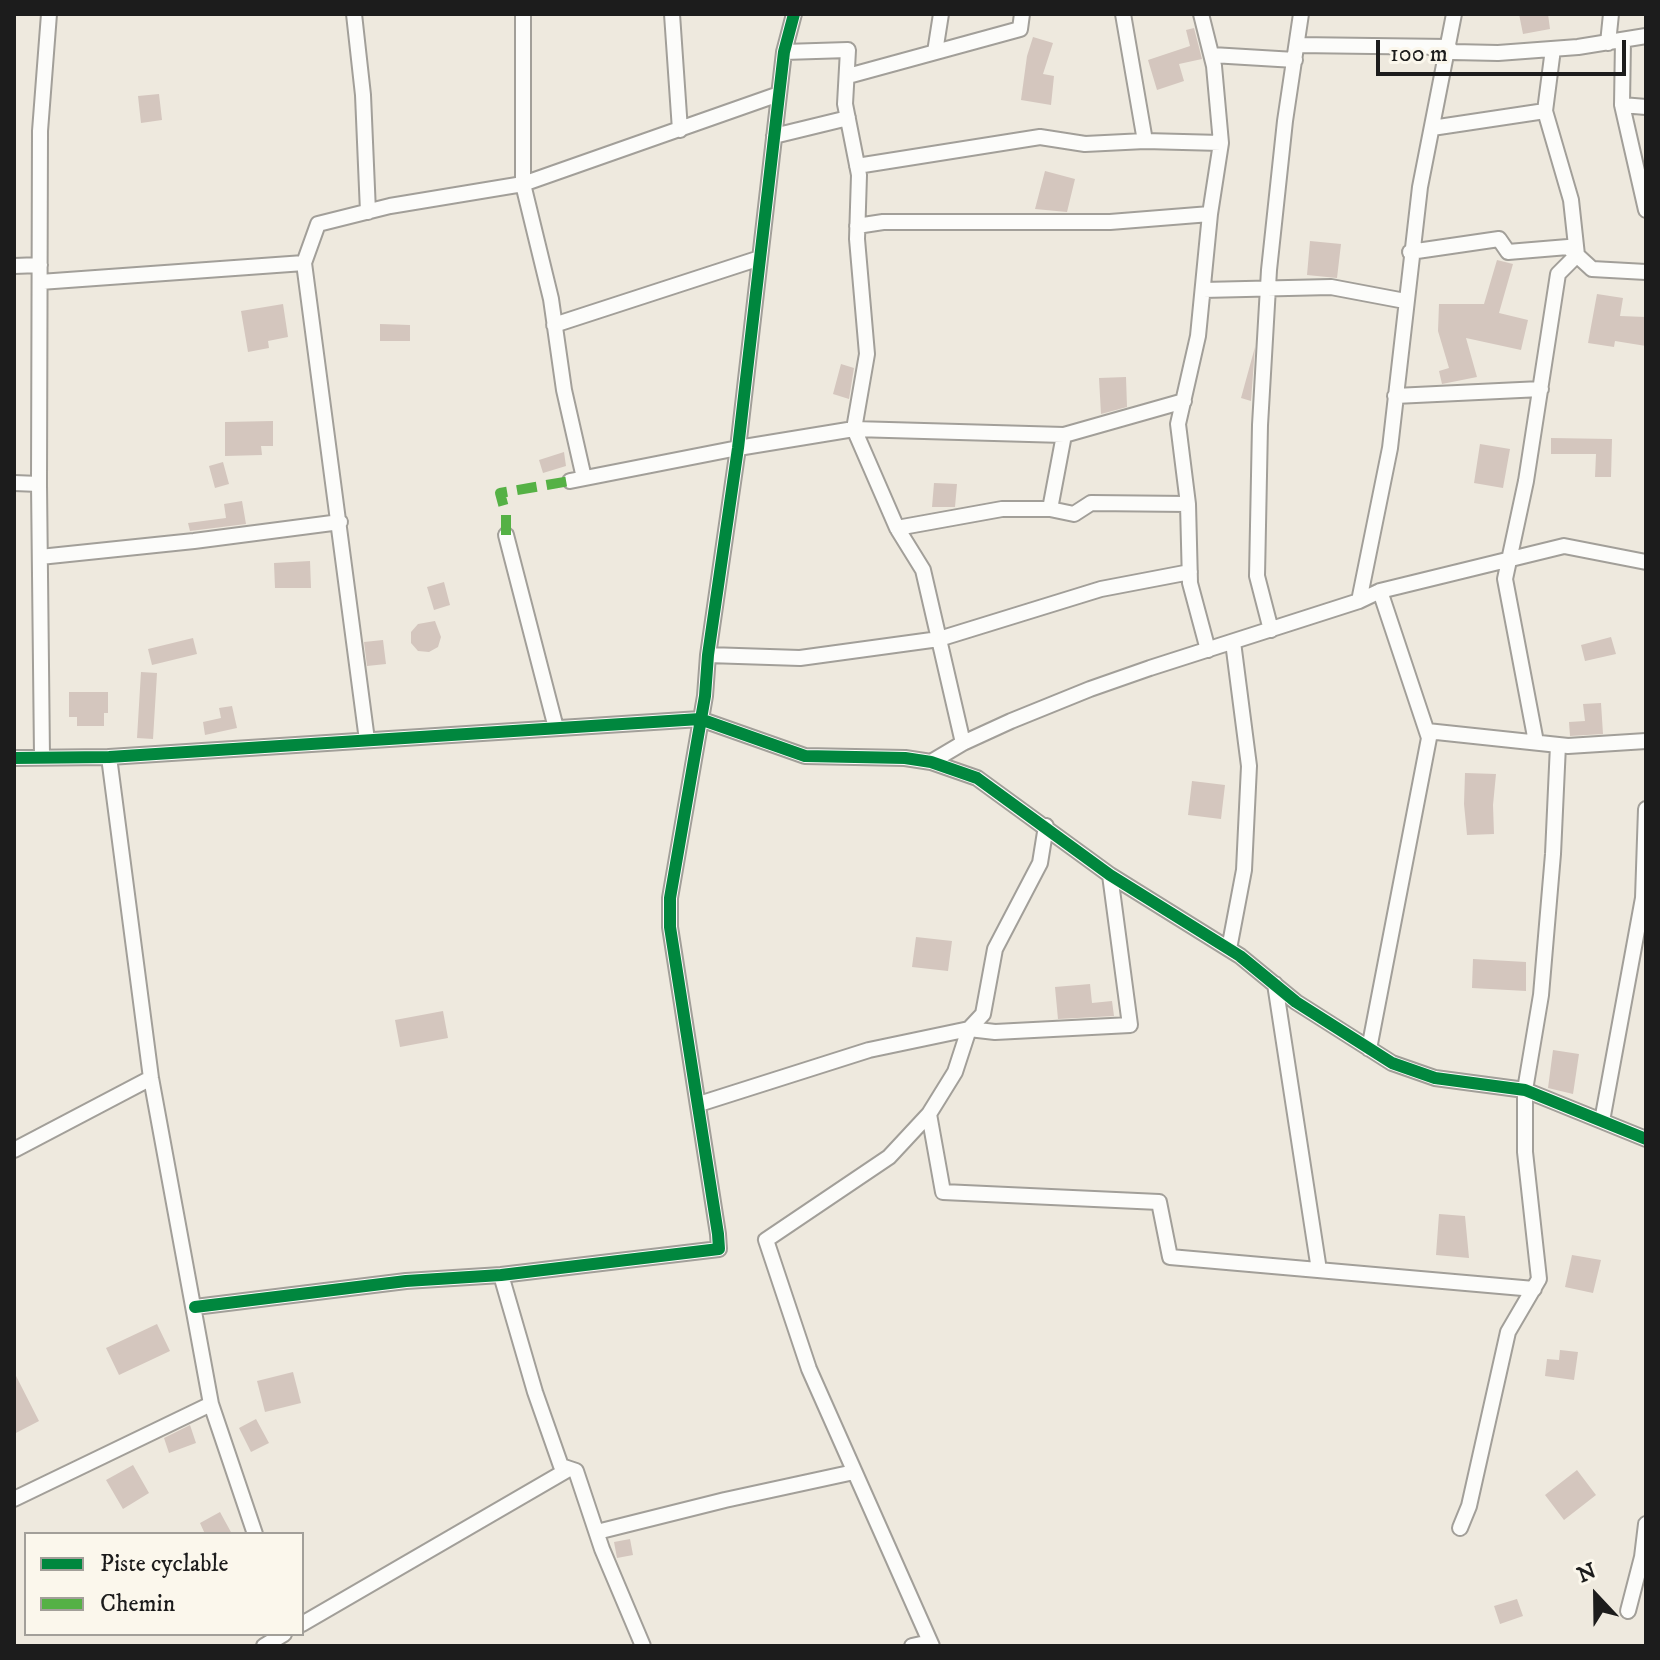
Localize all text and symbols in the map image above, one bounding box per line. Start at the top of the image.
scale bar [1380,24,1630,74]
text: 100 m [1390,39,1448,69]
legend [24,1532,304,1636]
text: Piste cyclable [100,1549,228,1579]
north arrow [1556,1556,1636,1636]
text: N [1573,1557,1600,1589]
text: Chemin [100,1589,175,1619]

